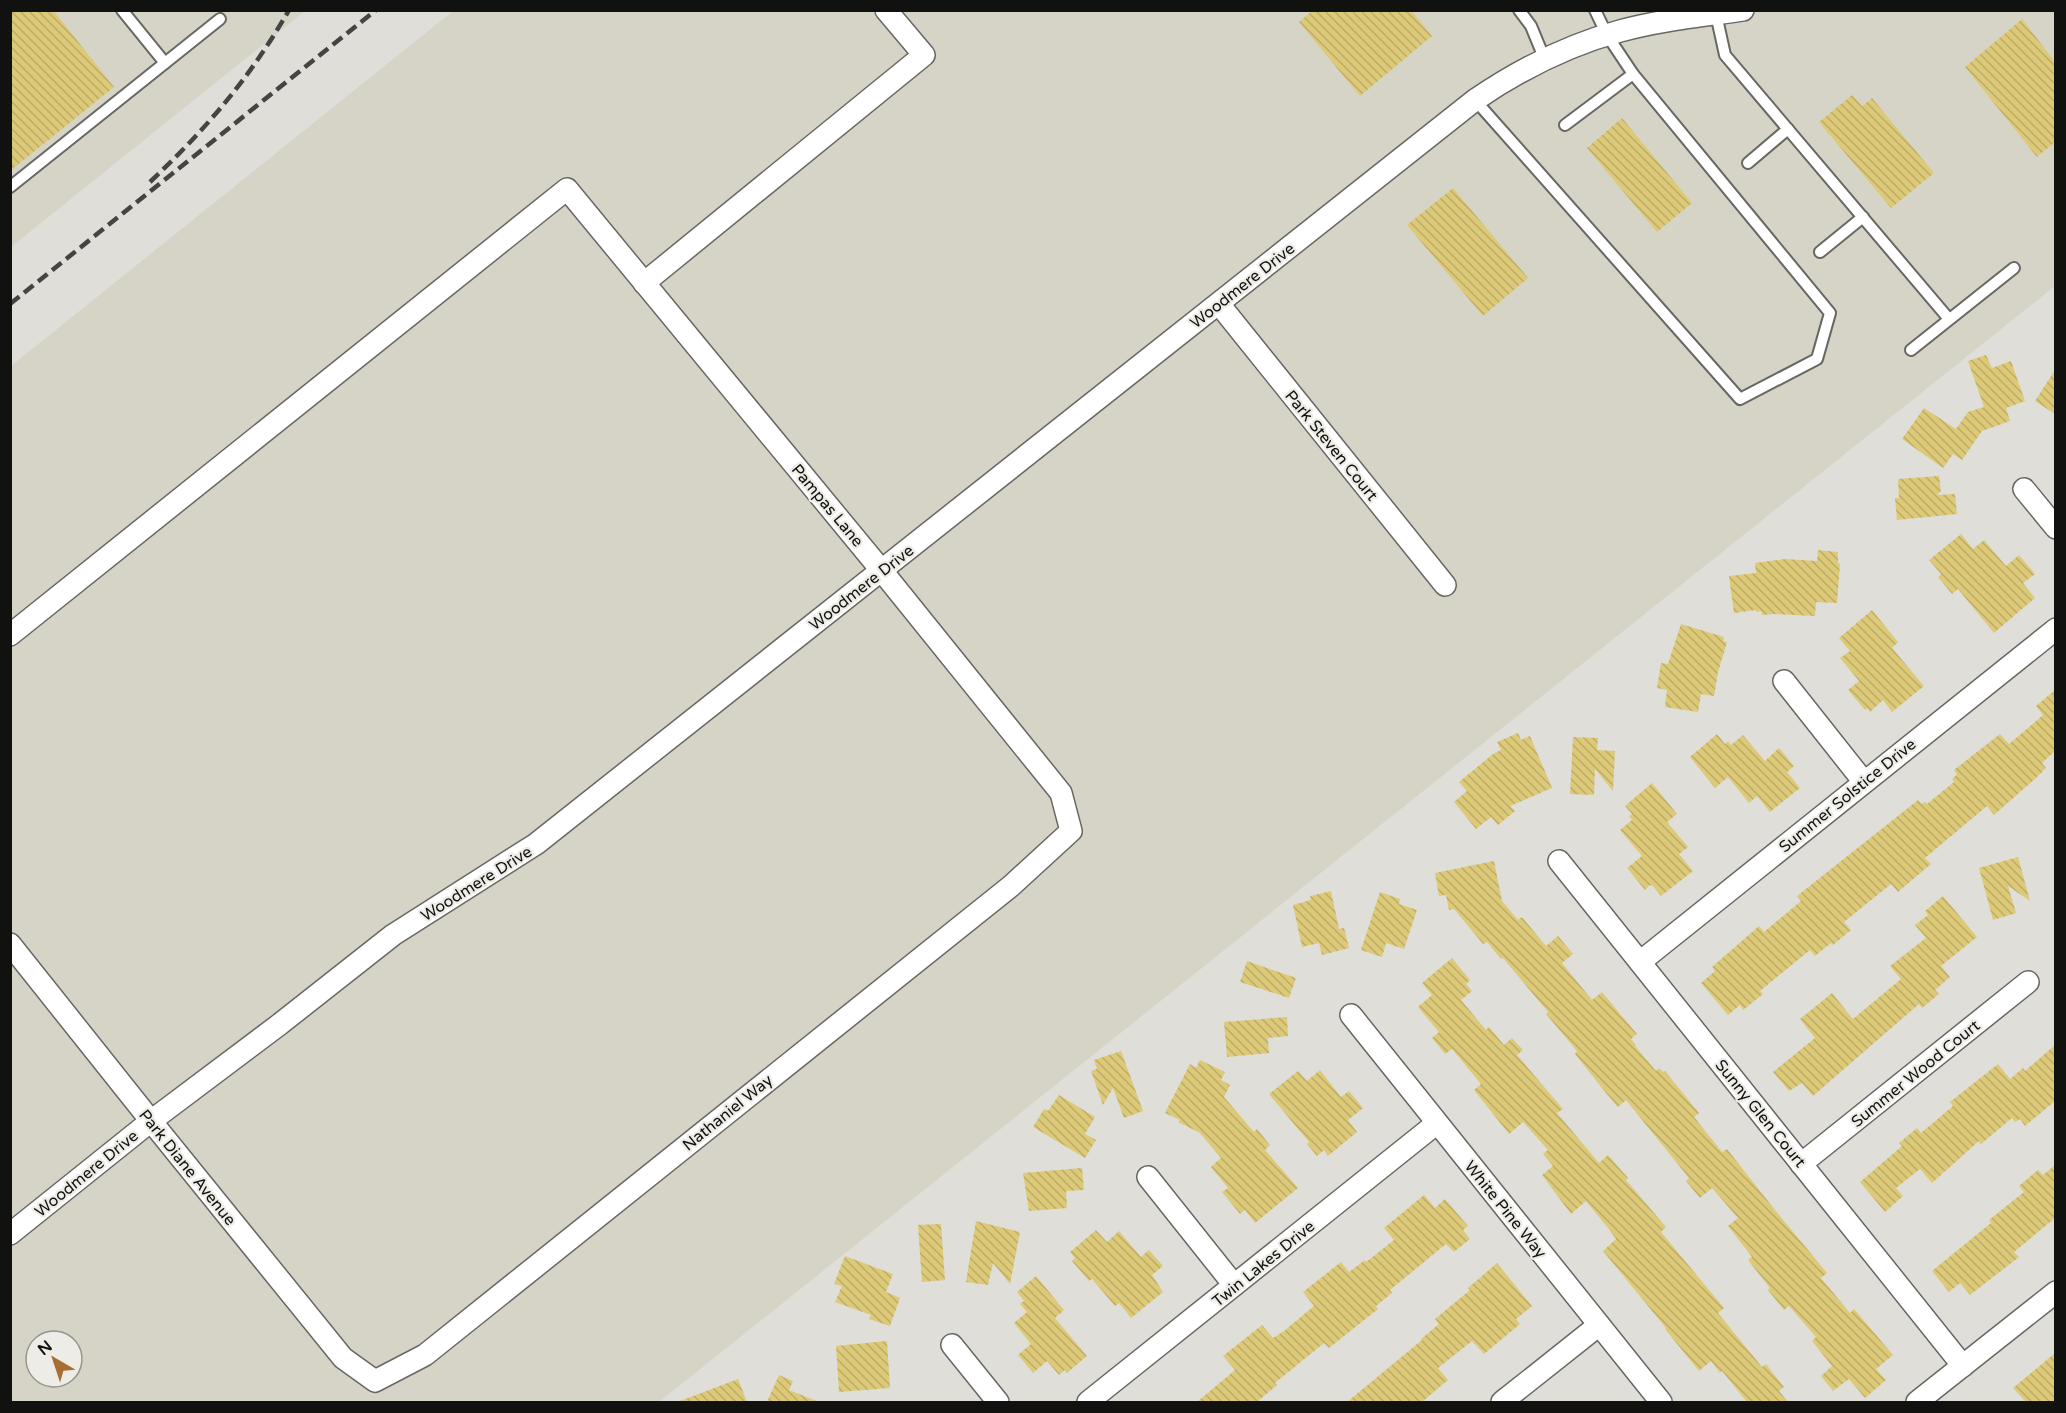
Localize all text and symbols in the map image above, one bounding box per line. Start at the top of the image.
street label: Woodmere Drive [1186,239,1299,333]
street label: Park Steven Court [1280,386,1382,505]
street label: Pampas Lane [787,460,868,551]
street label: Woodmere Drive [805,541,918,635]
street label: Summer Solstice Drive [1775,734,1920,857]
street label: Woodmere Drive [417,842,536,926]
street label: Summer Wood Court [1847,1016,1984,1132]
street label: Sunny Glen Court [1711,1056,1810,1172]
street label: Nathaniel Way [678,1070,777,1155]
street label: Park Diane Avenue [134,1106,240,1230]
street label: Woodmere Drive [31,1126,142,1222]
street label: White Pine Way [1460,1157,1551,1263]
street label: Twin Lakes Drive [1208,1216,1319,1311]
north arrow [24,1329,84,1389]
text: N [34,1336,56,1360]

